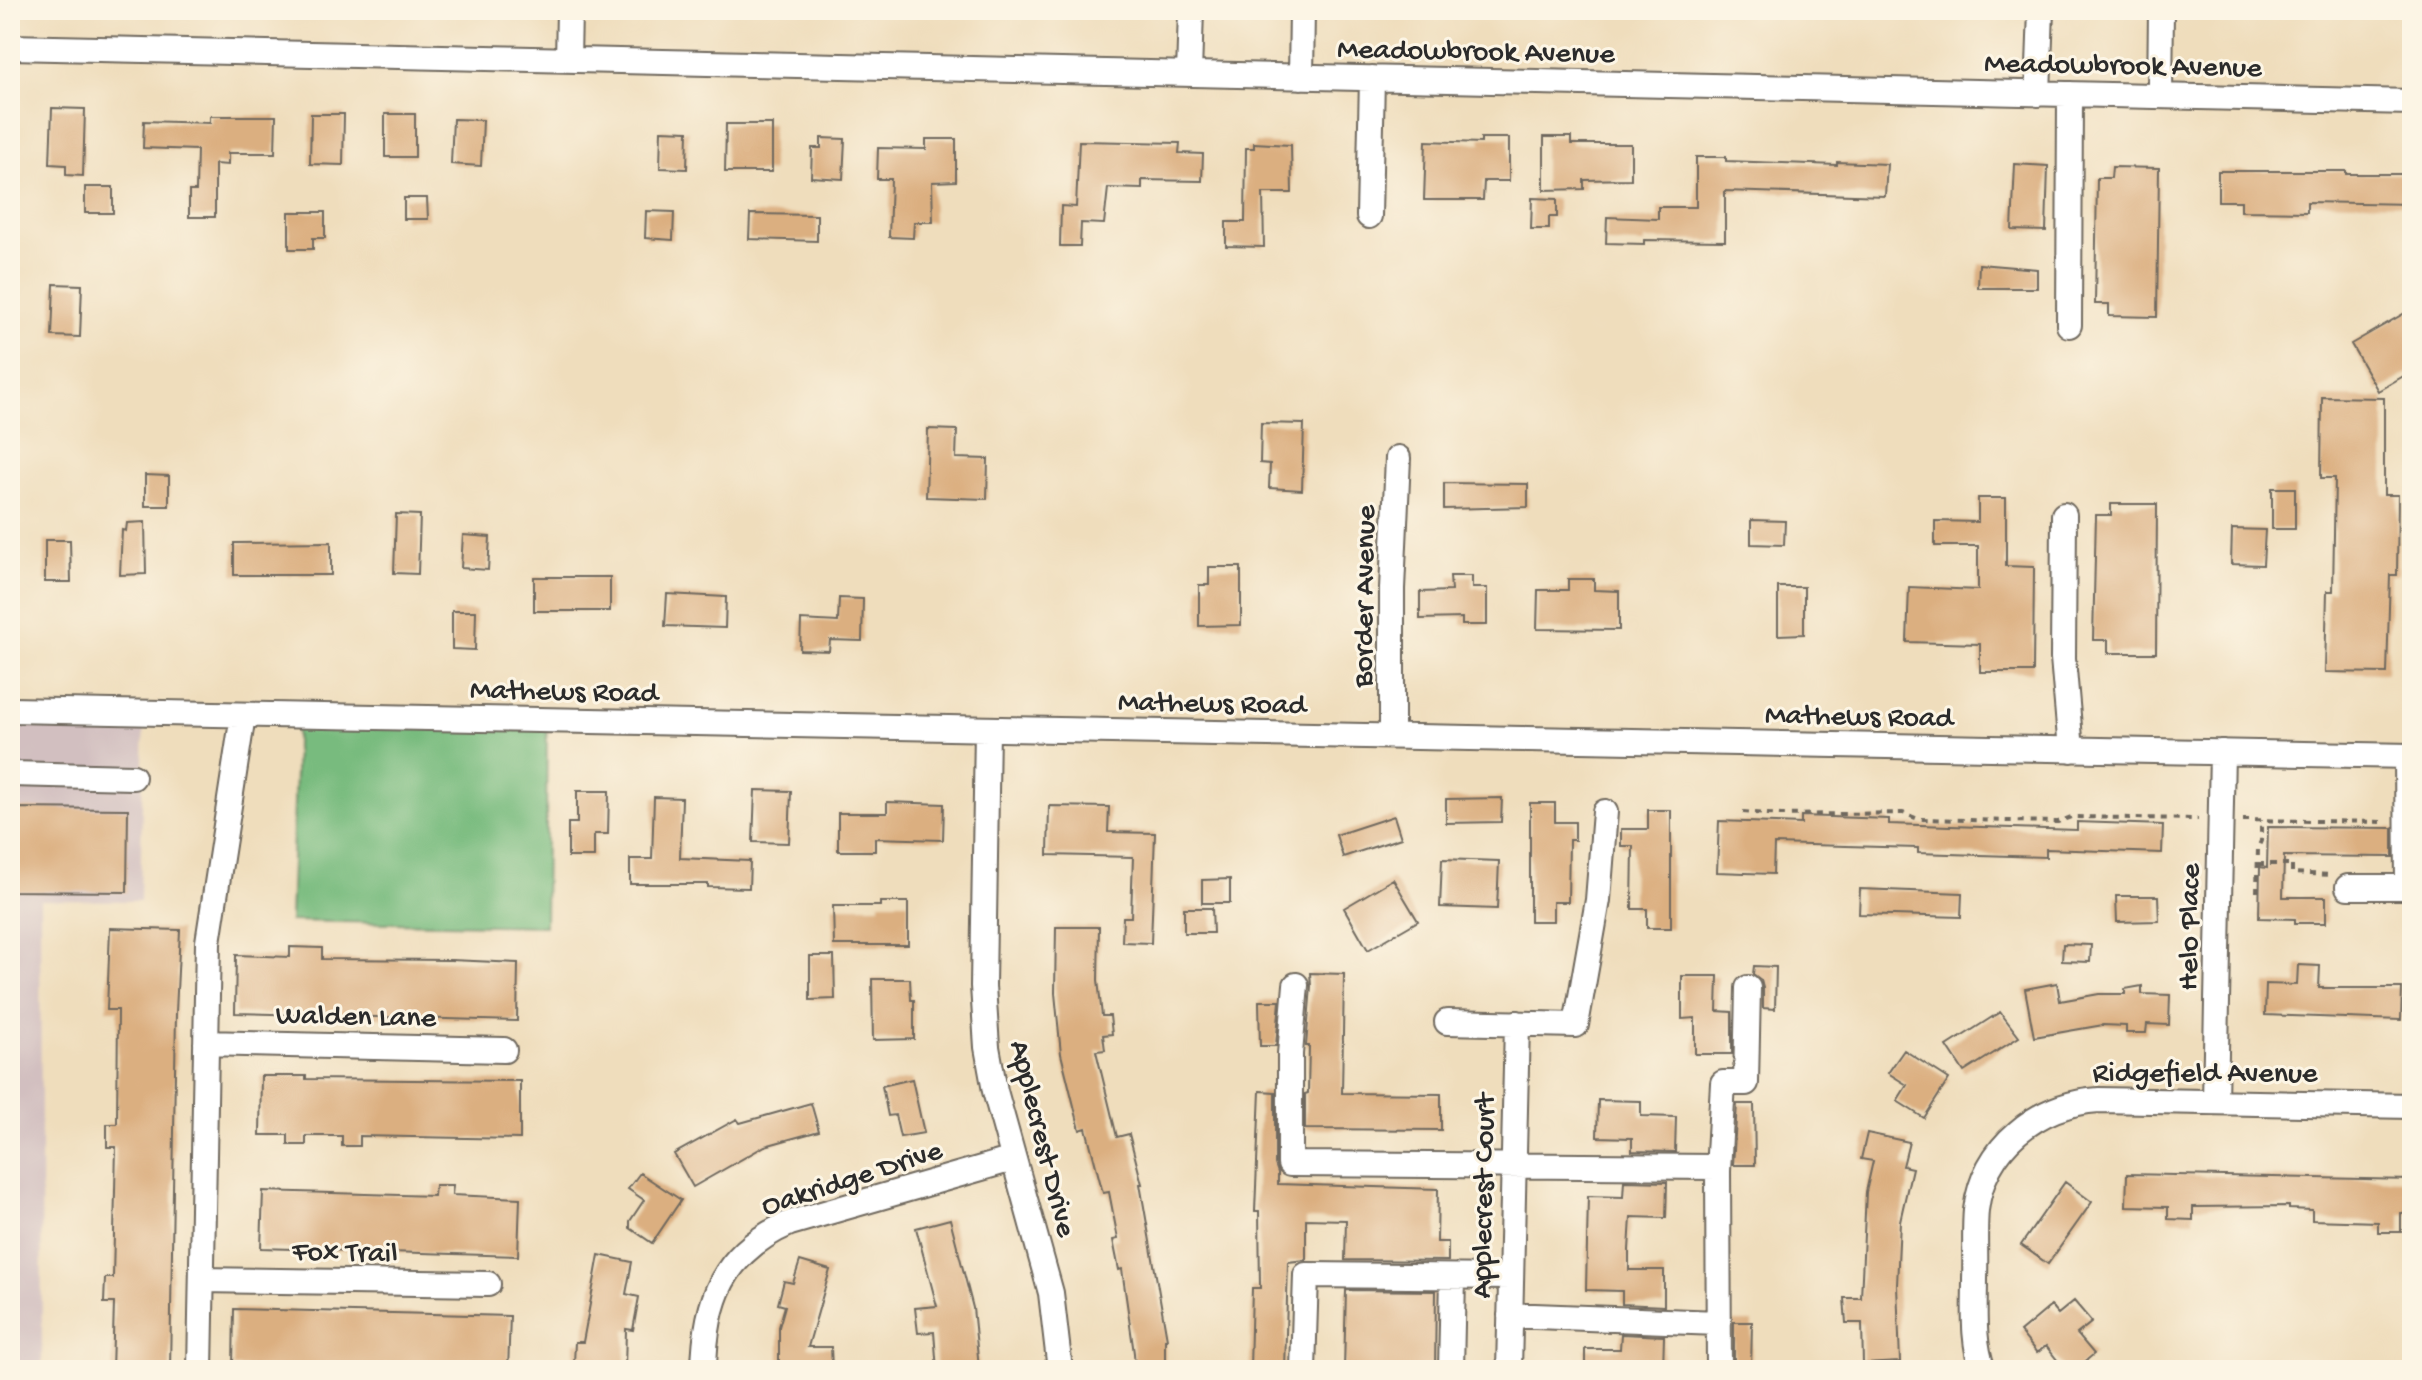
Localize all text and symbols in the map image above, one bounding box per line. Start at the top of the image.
street label: Meadowbrook Avenue [1337,34,1616,73]
street label: Meadowbrook Avenue [1984,48,2263,87]
street label: Border Avenue [1347,504,1386,689]
street label: Mathews Road [470,674,661,713]
street label: Mathews Road [1118,686,1309,725]
street label: Mathews Road [1765,699,1956,738]
street label: Helo Place [2173,863,2210,991]
street label: Walden Lane [275,1000,437,1037]
street label: Applecrest Drive [999,1037,1082,1242]
street label: Ridgefield Avenue [2092,1058,2318,1093]
street label: Applecrest Court [1466,1091,1505,1299]
street label: Oakridge Drive [758,1134,948,1226]
street label: Fox Trail [291,1236,398,1273]

